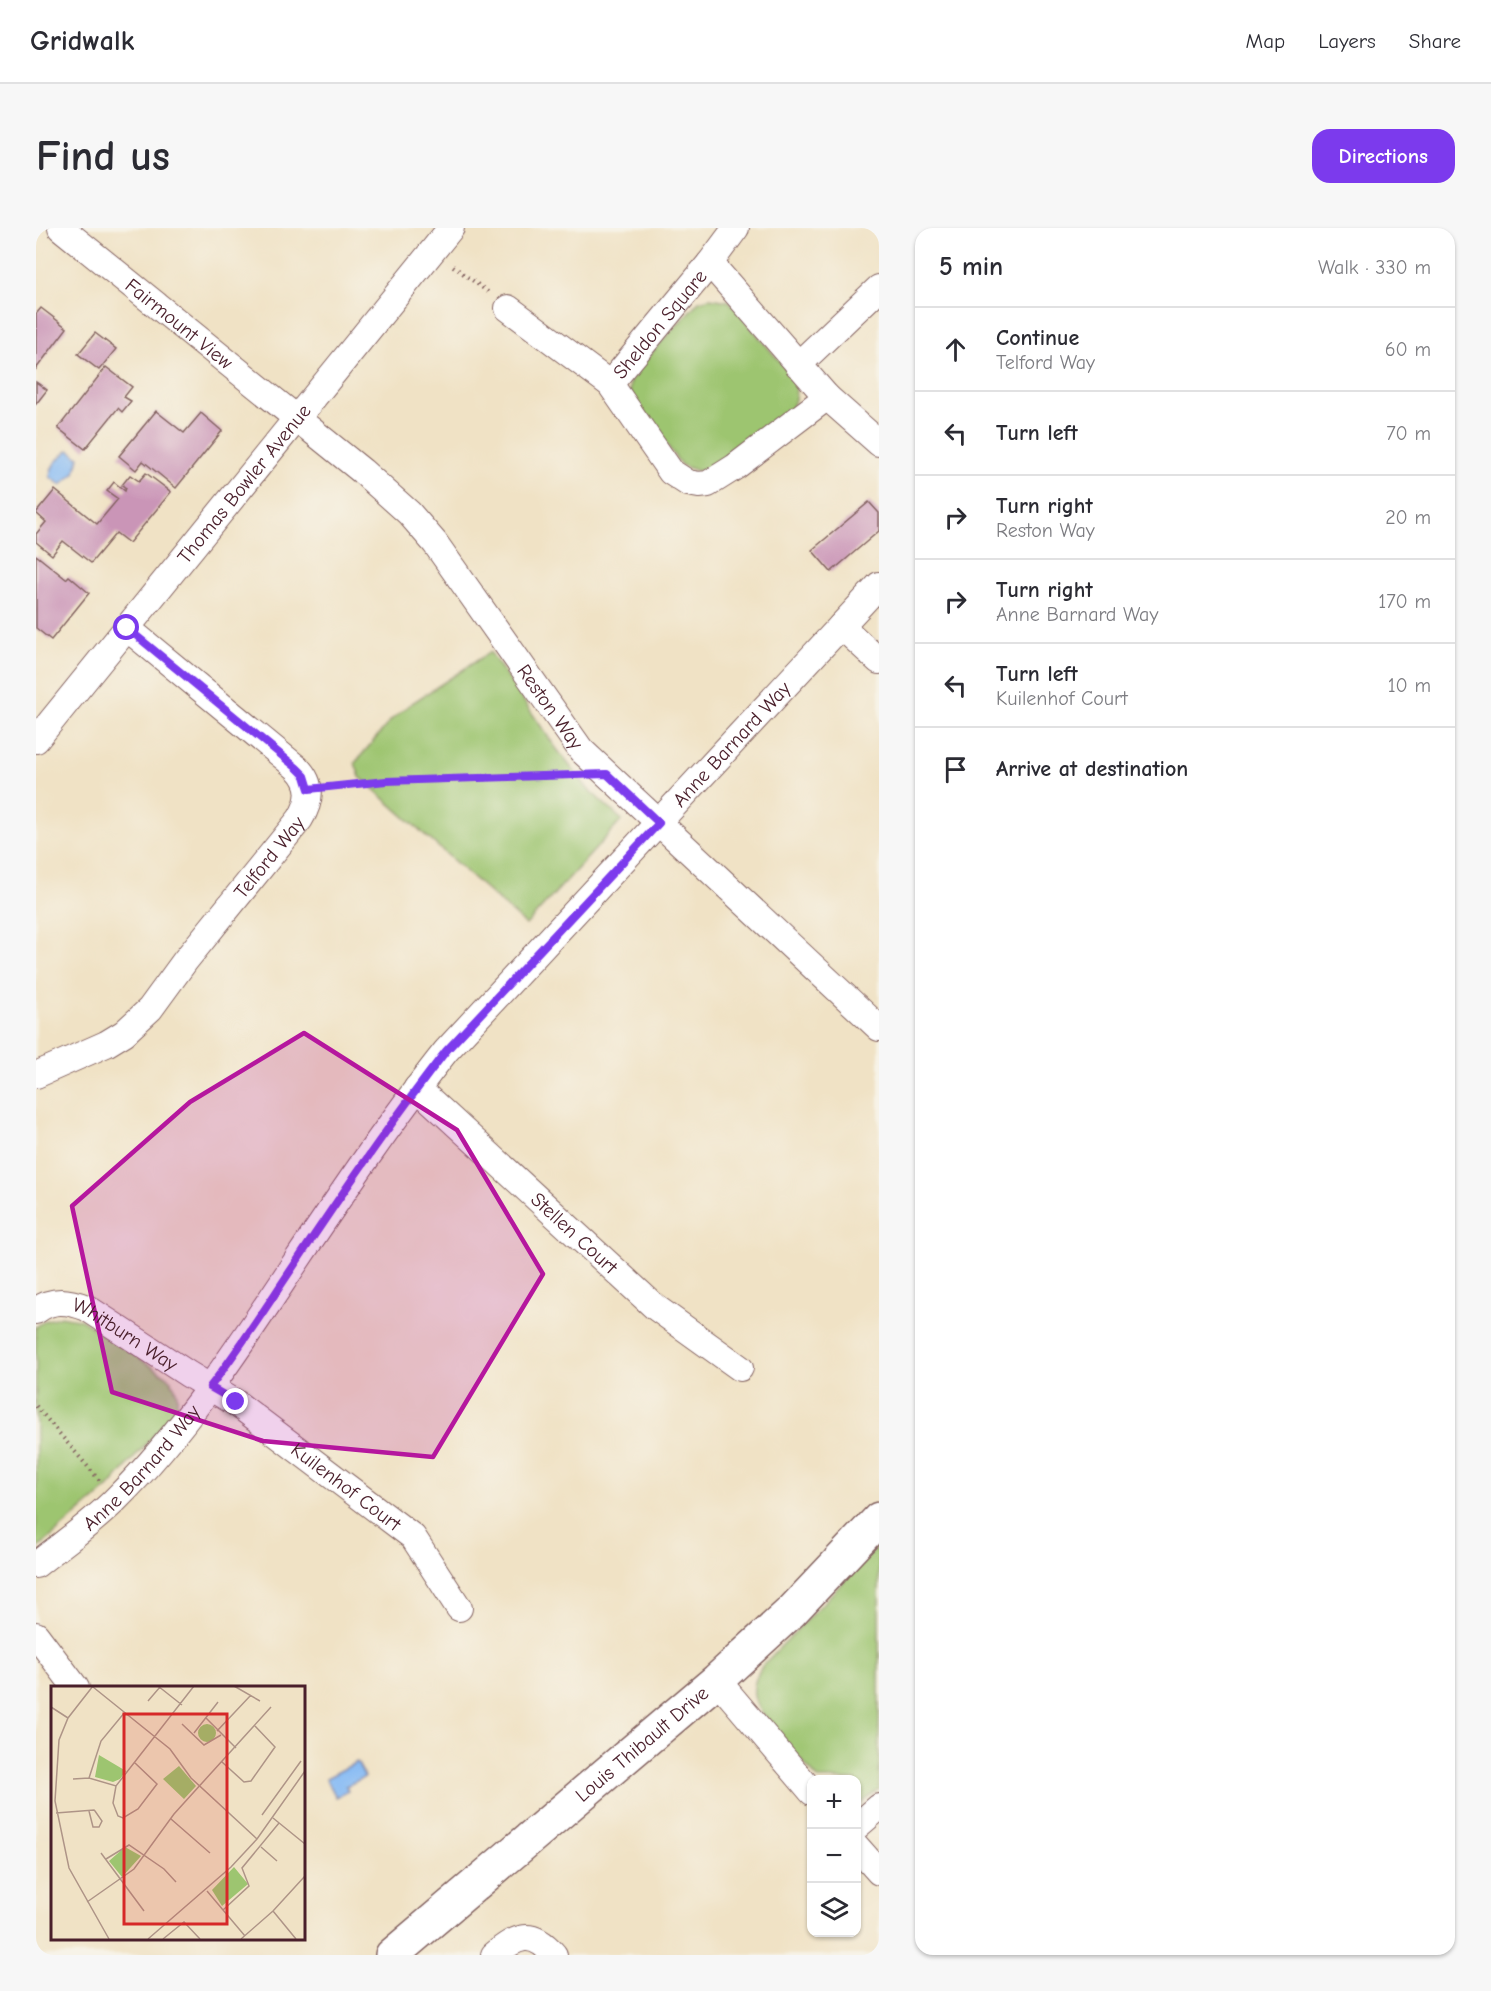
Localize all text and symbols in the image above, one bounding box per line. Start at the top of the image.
text: Gridwalk [30,25,134,57]
text: Map [1246,29,1285,53]
text: Layers [1318,29,1376,53]
text: Share [1409,29,1461,53]
button: Directions [1312,129,1455,183]
text: Find us [36,132,170,181]
text: 5 min [939,252,1003,282]
text: Walk · 330 m [1318,256,1431,279]
street label: Sheldon Square [608,265,712,383]
street label: Fairmount View [121,274,237,374]
text: Continue [996,325,1079,351]
icon: ahead [939,333,972,366]
text: 60 m [1385,338,1431,361]
text: Telford Way [996,351,1095,374]
street label: Thomas Bowler Avenue [173,400,316,568]
icon: left [939,417,972,450]
text: Turn left [996,420,1078,446]
text: 70 m [1386,422,1431,445]
text: Turn right [996,493,1093,519]
icon: right [939,501,972,534]
text: 20 m [1385,506,1431,529]
text: Reston Way [996,519,1095,542]
text: Turn right [996,577,1093,603]
icon: right [939,585,972,618]
text: 170 m [1378,590,1431,613]
text: Anne Barnard Way [996,603,1158,626]
route start [113,614,139,640]
street label: Reston Way [512,660,588,754]
text: Turn left [996,661,1078,687]
icon: left [939,669,972,702]
text: 10 m [1388,674,1431,697]
street label: Anne Barnard Way [668,677,795,812]
text: Kuilenhof Court [996,687,1128,710]
icon: arrive [939,753,972,786]
text: Arrive at destination [996,756,1188,782]
street label: Telford Way [229,812,310,903]
street label: Stellen Court [526,1188,623,1280]
street label: Whitburn Way [70,1293,182,1376]
route end [222,1388,248,1414]
street label: Anne Barnard Way [79,1400,205,1536]
street label: Kuilenhof Court [287,1438,406,1537]
street label: Louis Thibault Drive [571,1681,713,1807]
inset map [51,1686,304,1940]
map controls [807,1775,861,1937]
button: + [807,1775,861,1829]
button: − [807,1829,861,1883]
button: layers [807,1883,861,1937]

